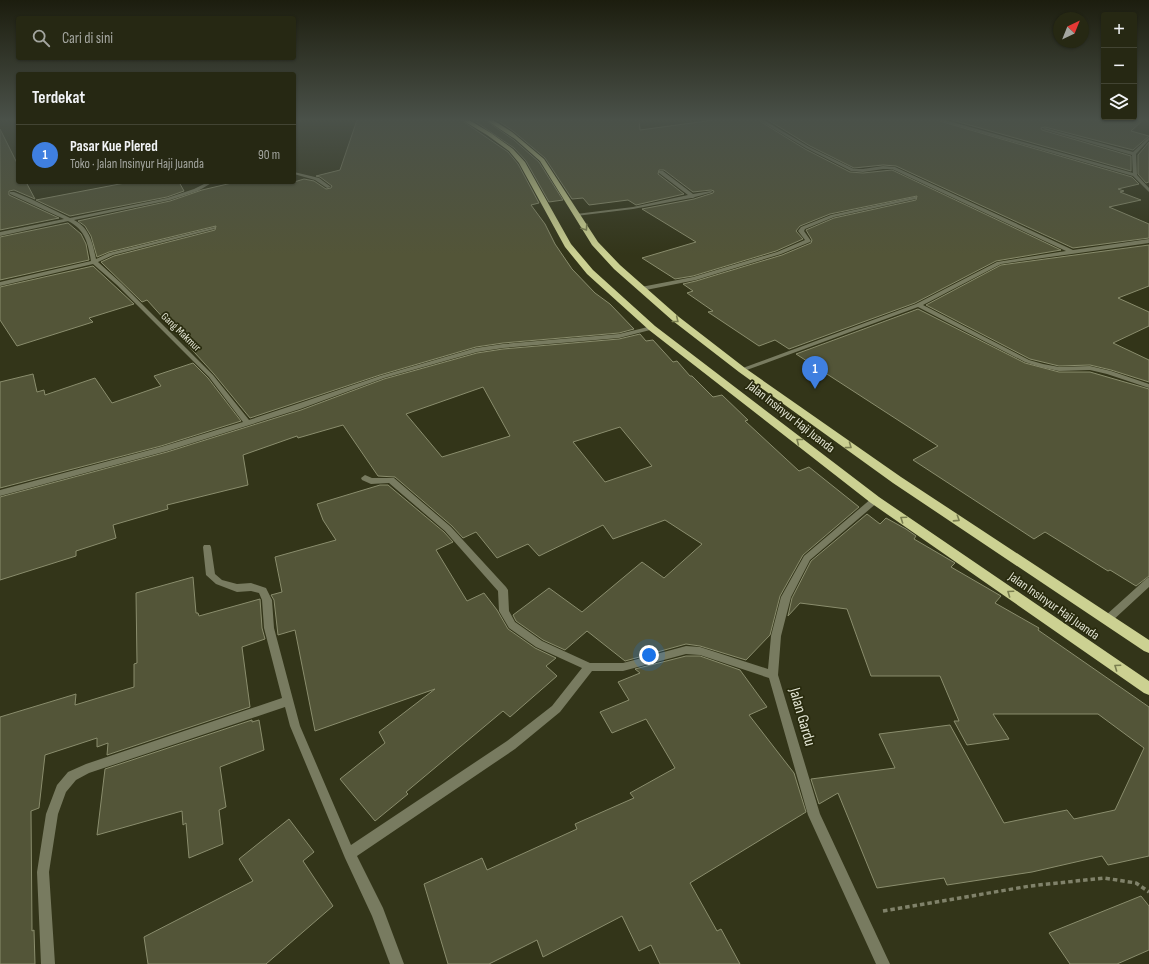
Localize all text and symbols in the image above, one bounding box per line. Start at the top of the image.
north arrow [1053,12,1089,48]
map controls [1101,12,1137,120]
button: + [1101,12,1137,48]
search box [16,16,296,60]
icon: search [30,27,52,49]
text: Cari di sini [62,29,113,48]
button: − [1101,48,1137,84]
button: layers [1101,84,1137,120]
text: Terdekat [32,88,85,108]
text: Pasar Kue Plered [70,137,158,156]
text: 1 [42,147,48,163]
text: 90 m [258,147,280,163]
text: Toko · Jalan Insinyur Haji Juanda [70,156,204,172]
one-way arrow [580,224,588,231]
street label: Gang Makmur [158,310,204,354]
one-way arrow [672,315,679,322]
pin: 1 [802,356,828,389]
street label: Jalan Insinyur Haji Juanda [743,377,838,456]
one-way arrow [796,438,803,446]
one-way arrow [845,441,852,448]
one-way arrow [952,515,959,522]
one-way arrow [900,516,907,524]
street label: Jalan Insinyur Haji Juanda [1005,568,1103,643]
one-way arrow [1007,590,1014,598]
your location [639,645,659,665]
one-way arrow [1114,664,1121,672]
street label: Jalan Gardu [784,685,819,748]

